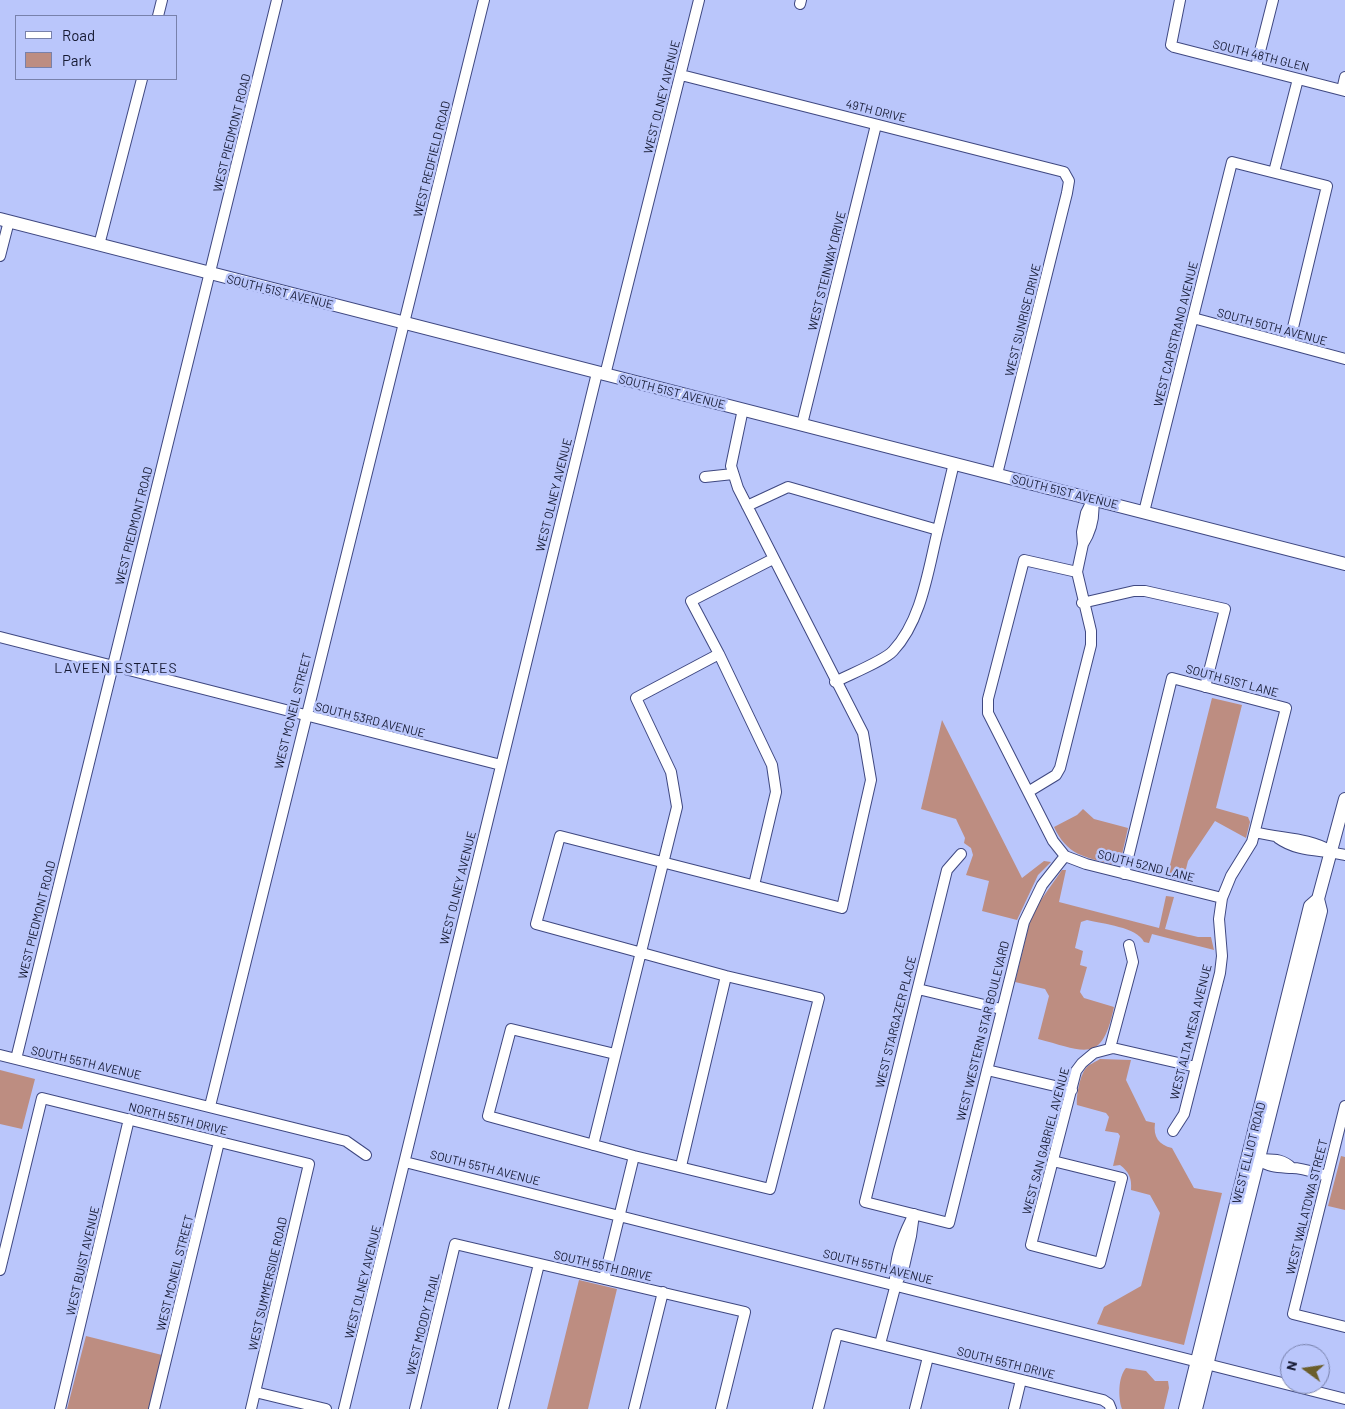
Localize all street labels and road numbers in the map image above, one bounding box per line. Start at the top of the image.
street label: SOUTH 48TH GLEN [1211,37,1311,75]
street label: WEST OLNEY AVENUE [641,39,683,155]
street label: WEST PIEDMONT ROAD [210,72,254,194]
street label: 49TH DRIVE [844,97,908,125]
street label: WEST REDFIELD ROAD [411,100,453,218]
street label: WEST STEINWAY DRIVE [805,210,849,332]
street label: WEST CAPISTRANO AVENUE [1151,260,1201,408]
street label: WEST SUNRISE DRIVE [1002,262,1044,378]
street label: SOUTH 51ST AVENUE [225,272,335,312]
street label: SOUTH 50TH AVENUE [1215,305,1329,349]
street label: SOUTH 51ST AVENUE [617,372,727,412]
street label: WEST OLNEY AVENUE [533,437,575,553]
street label: WEST PIEDMONT ROAD [112,465,156,587]
street label: SOUTH 51ST AVENUE [1010,472,1120,512]
street label: WEST MCNEIL STREET [272,651,314,771]
street label: SOUTH 51ST LANE [1184,662,1280,700]
street label: SOUTH 53RD AVENUE [314,699,426,741]
street label: WEST OLNEY AVENUE [437,830,479,946]
street label: SOUTH 52ND LANE [1096,847,1196,885]
street label: WEST PIEDMONT ROAD [15,859,59,981]
street label: WEST WESTERN STAR BOULEVARD [954,940,1012,1122]
street label: WEST STARGAZER PLACE [873,954,919,1090]
street label: WEST ALTA MESA AVENUE [1167,963,1215,1101]
street label: SOUTH 55TH AVENUE [29,1043,143,1083]
street label: WEST SAN GABRIEL AVENUE [1019,1066,1073,1216]
street label: NORTH 55TH DRIVE [127,1100,229,1138]
street label: WEST ELLIOT ROAD [1229,1101,1269,1205]
street label: WEST WALATOWA STREET [1283,1138,1331,1276]
street label: SOUTH 55TH AVENUE [429,1147,541,1189]
street label: WEST BUIST AVENUE [63,1205,103,1317]
street label: WEST MCNEIL STREET [154,1213,196,1333]
street label: WEST SUMMERSIDE ROAD [246,1216,290,1352]
street label: WEST OLNEY AVENUE [342,1224,384,1340]
street label: SOUTH 55TH AVENUE [822,1246,934,1288]
street label: SOUTH 55TH DRIVE [552,1248,654,1284]
street label: WEST MOODY TRAIL [403,1271,443,1377]
street label: SOUTH 55TH DRIVE [955,1344,1057,1382]

